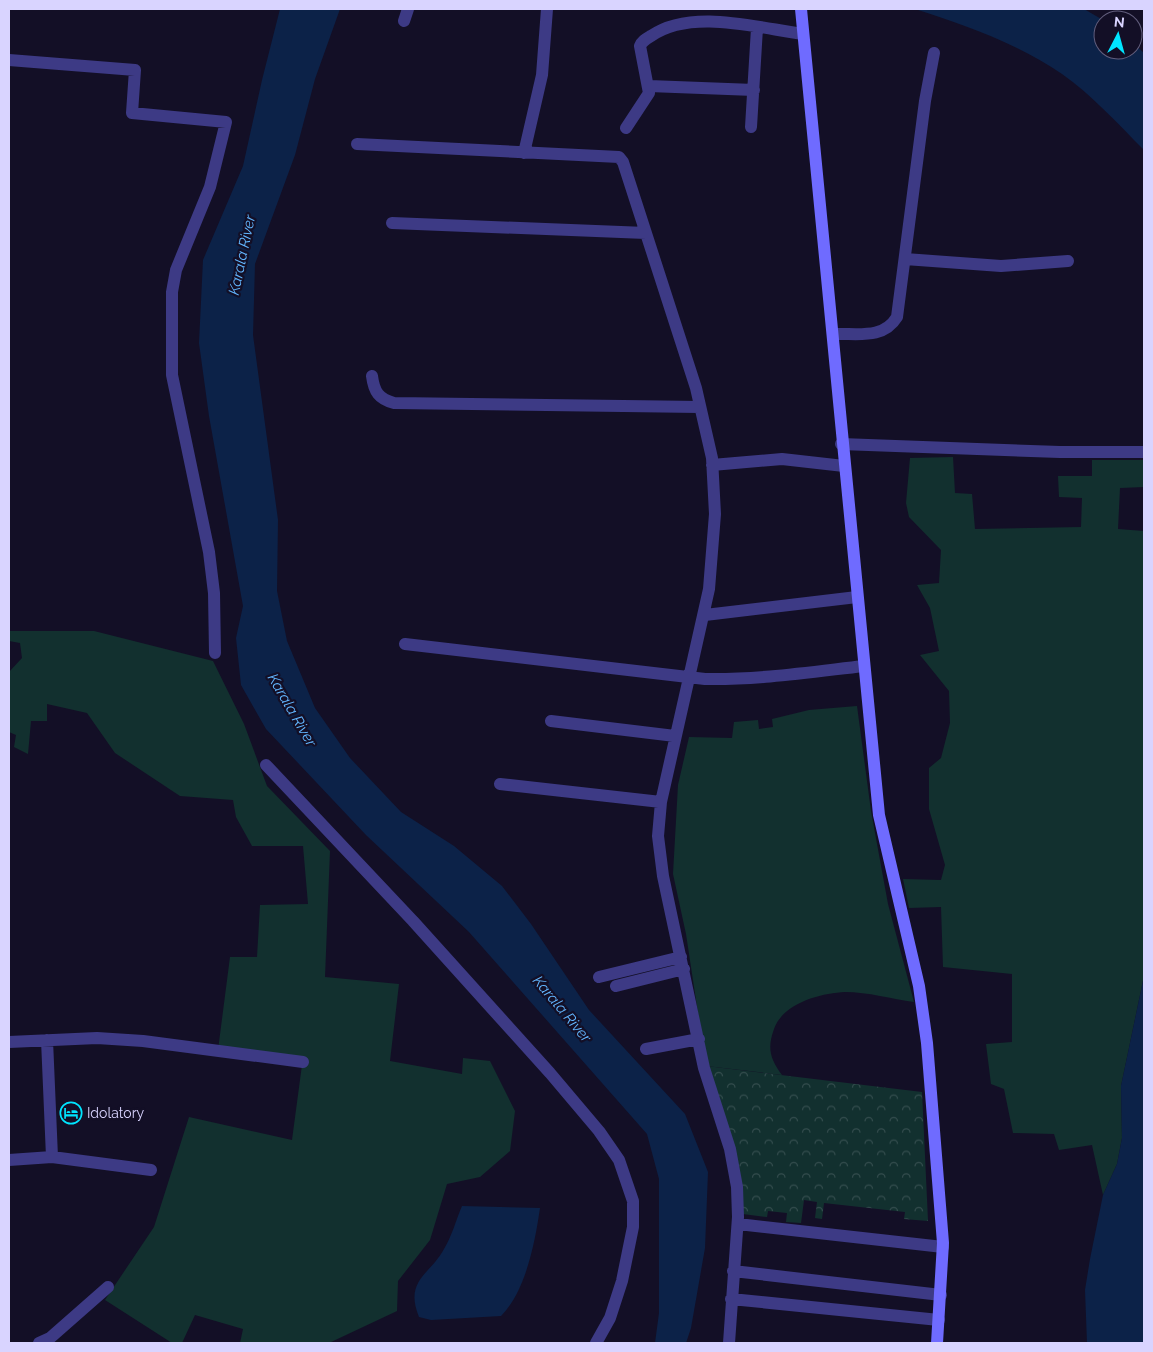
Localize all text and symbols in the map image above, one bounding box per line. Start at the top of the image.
north arrow [1093,10,1143,60]
text: N [1113,14,1126,31]
water label: Karala River [225,213,259,297]
water label: Karala River [264,670,321,750]
water label: Karala River [529,972,596,1047]
hotel icon: Idolatory [59,1101,83,1125]
place label: Idolatory [87,1105,145,1121]

